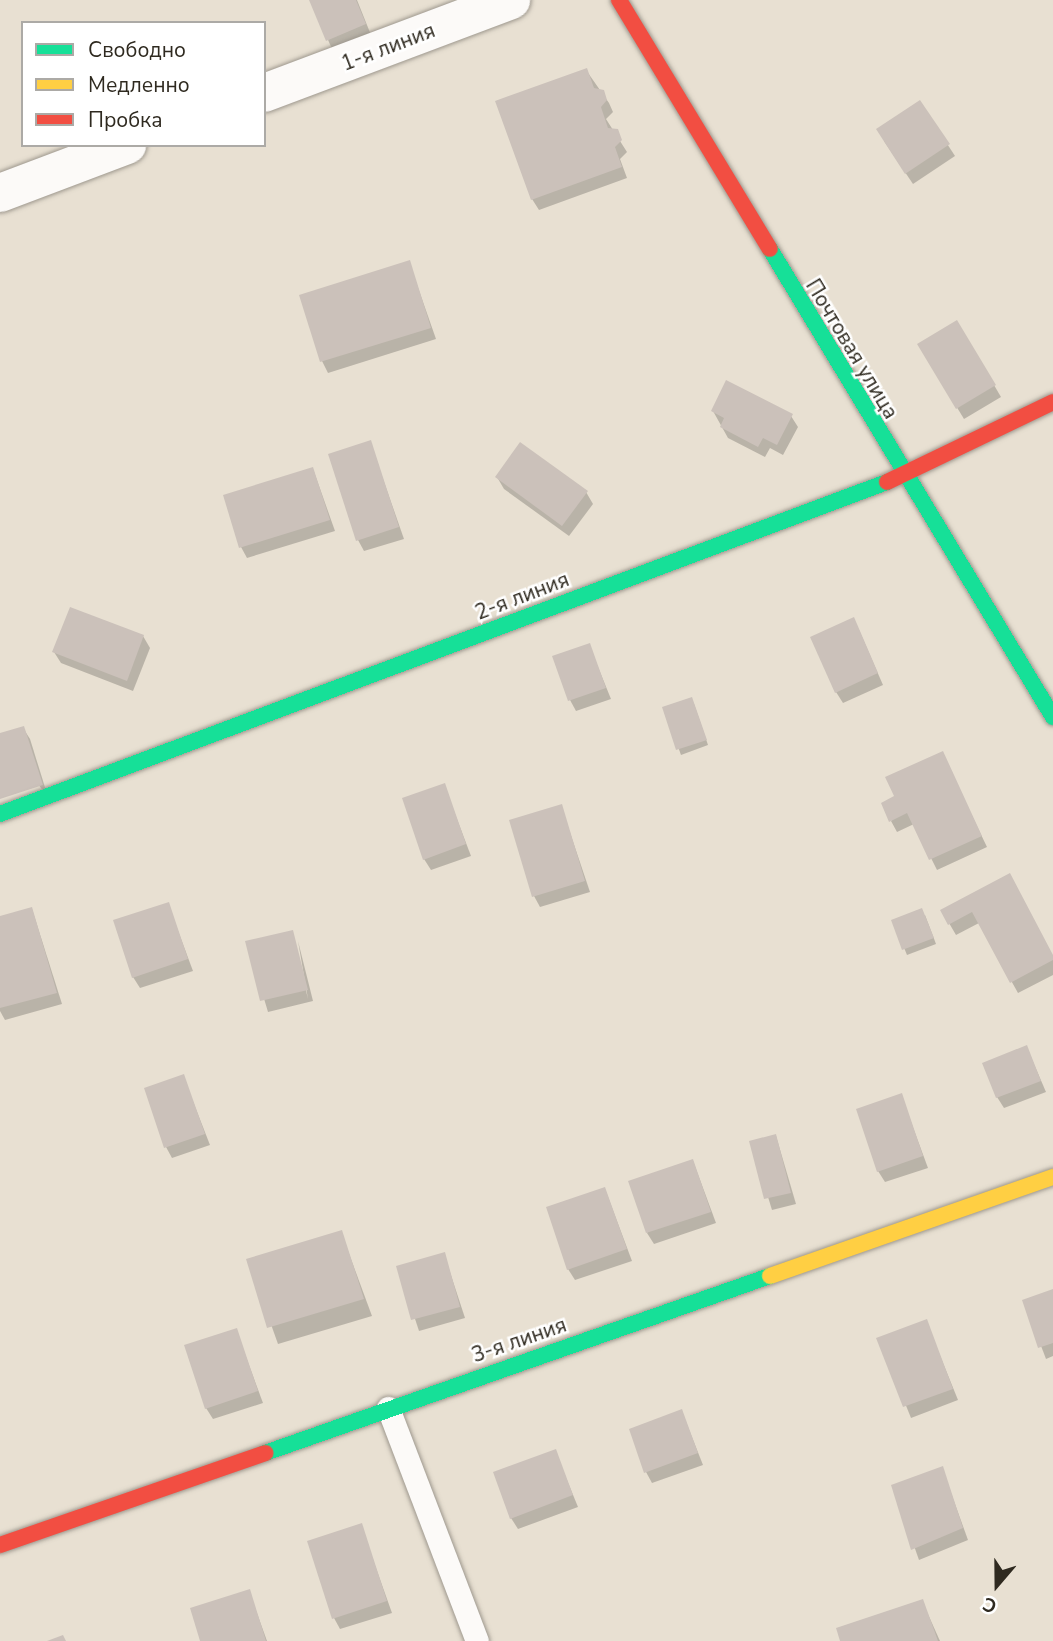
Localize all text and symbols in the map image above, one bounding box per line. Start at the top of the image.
street label: 1-я линия [338,18,438,76]
legend [21,21,266,147]
text: Свободно [88,36,186,64]
text: Медленно [88,71,190,99]
text: Пробка [88,106,162,134]
street label: Почтовая улица [800,275,904,423]
street label: 2-я линия [472,567,572,625]
street label: 3-я линия [468,1312,570,1368]
north arrow [962,1550,1032,1620]
text: С [979,1590,1000,1619]

